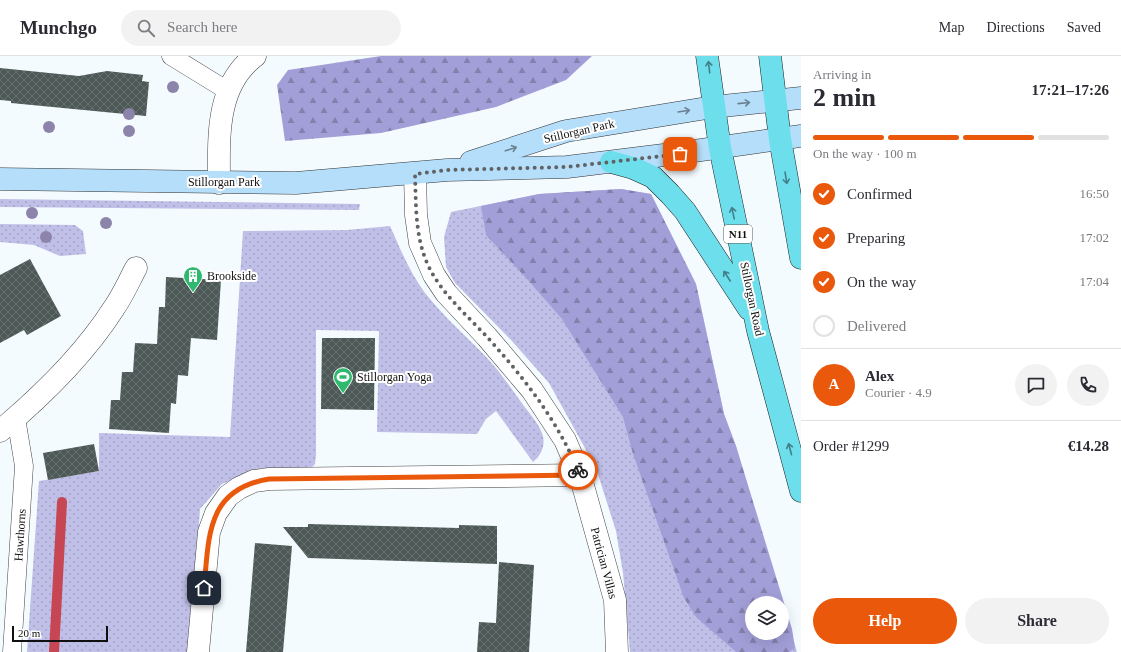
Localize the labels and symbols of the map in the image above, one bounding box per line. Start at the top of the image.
one-way arrow [705,61,713,74]
one-way arrow [737,100,750,107]
one-way arrow [677,107,690,115]
street label: Stillorgan Park [542,116,616,146]
pin [663,137,697,171]
one-way arrow [504,145,517,152]
one-way arrow [783,171,791,184]
street label: Stillorgan Park [188,175,260,189]
one-way arrow [729,207,737,220]
road number: N11 [724,225,752,243]
street label: Stillorgan Road [737,261,767,337]
building icon: Brookside [182,265,204,293]
place label: Brookside [207,269,256,283]
one-way arrow [723,270,731,281]
sports icon: Stillorgan Yoga [332,366,354,394]
place label: Stillorgan Yoga [357,370,432,384]
one-way arrow [786,442,793,455]
courier [558,450,598,490]
street label: Hawthorns [11,508,29,562]
street label: Patrician Villas [588,526,620,601]
pin [187,571,221,605]
scale bar [12,624,108,643]

